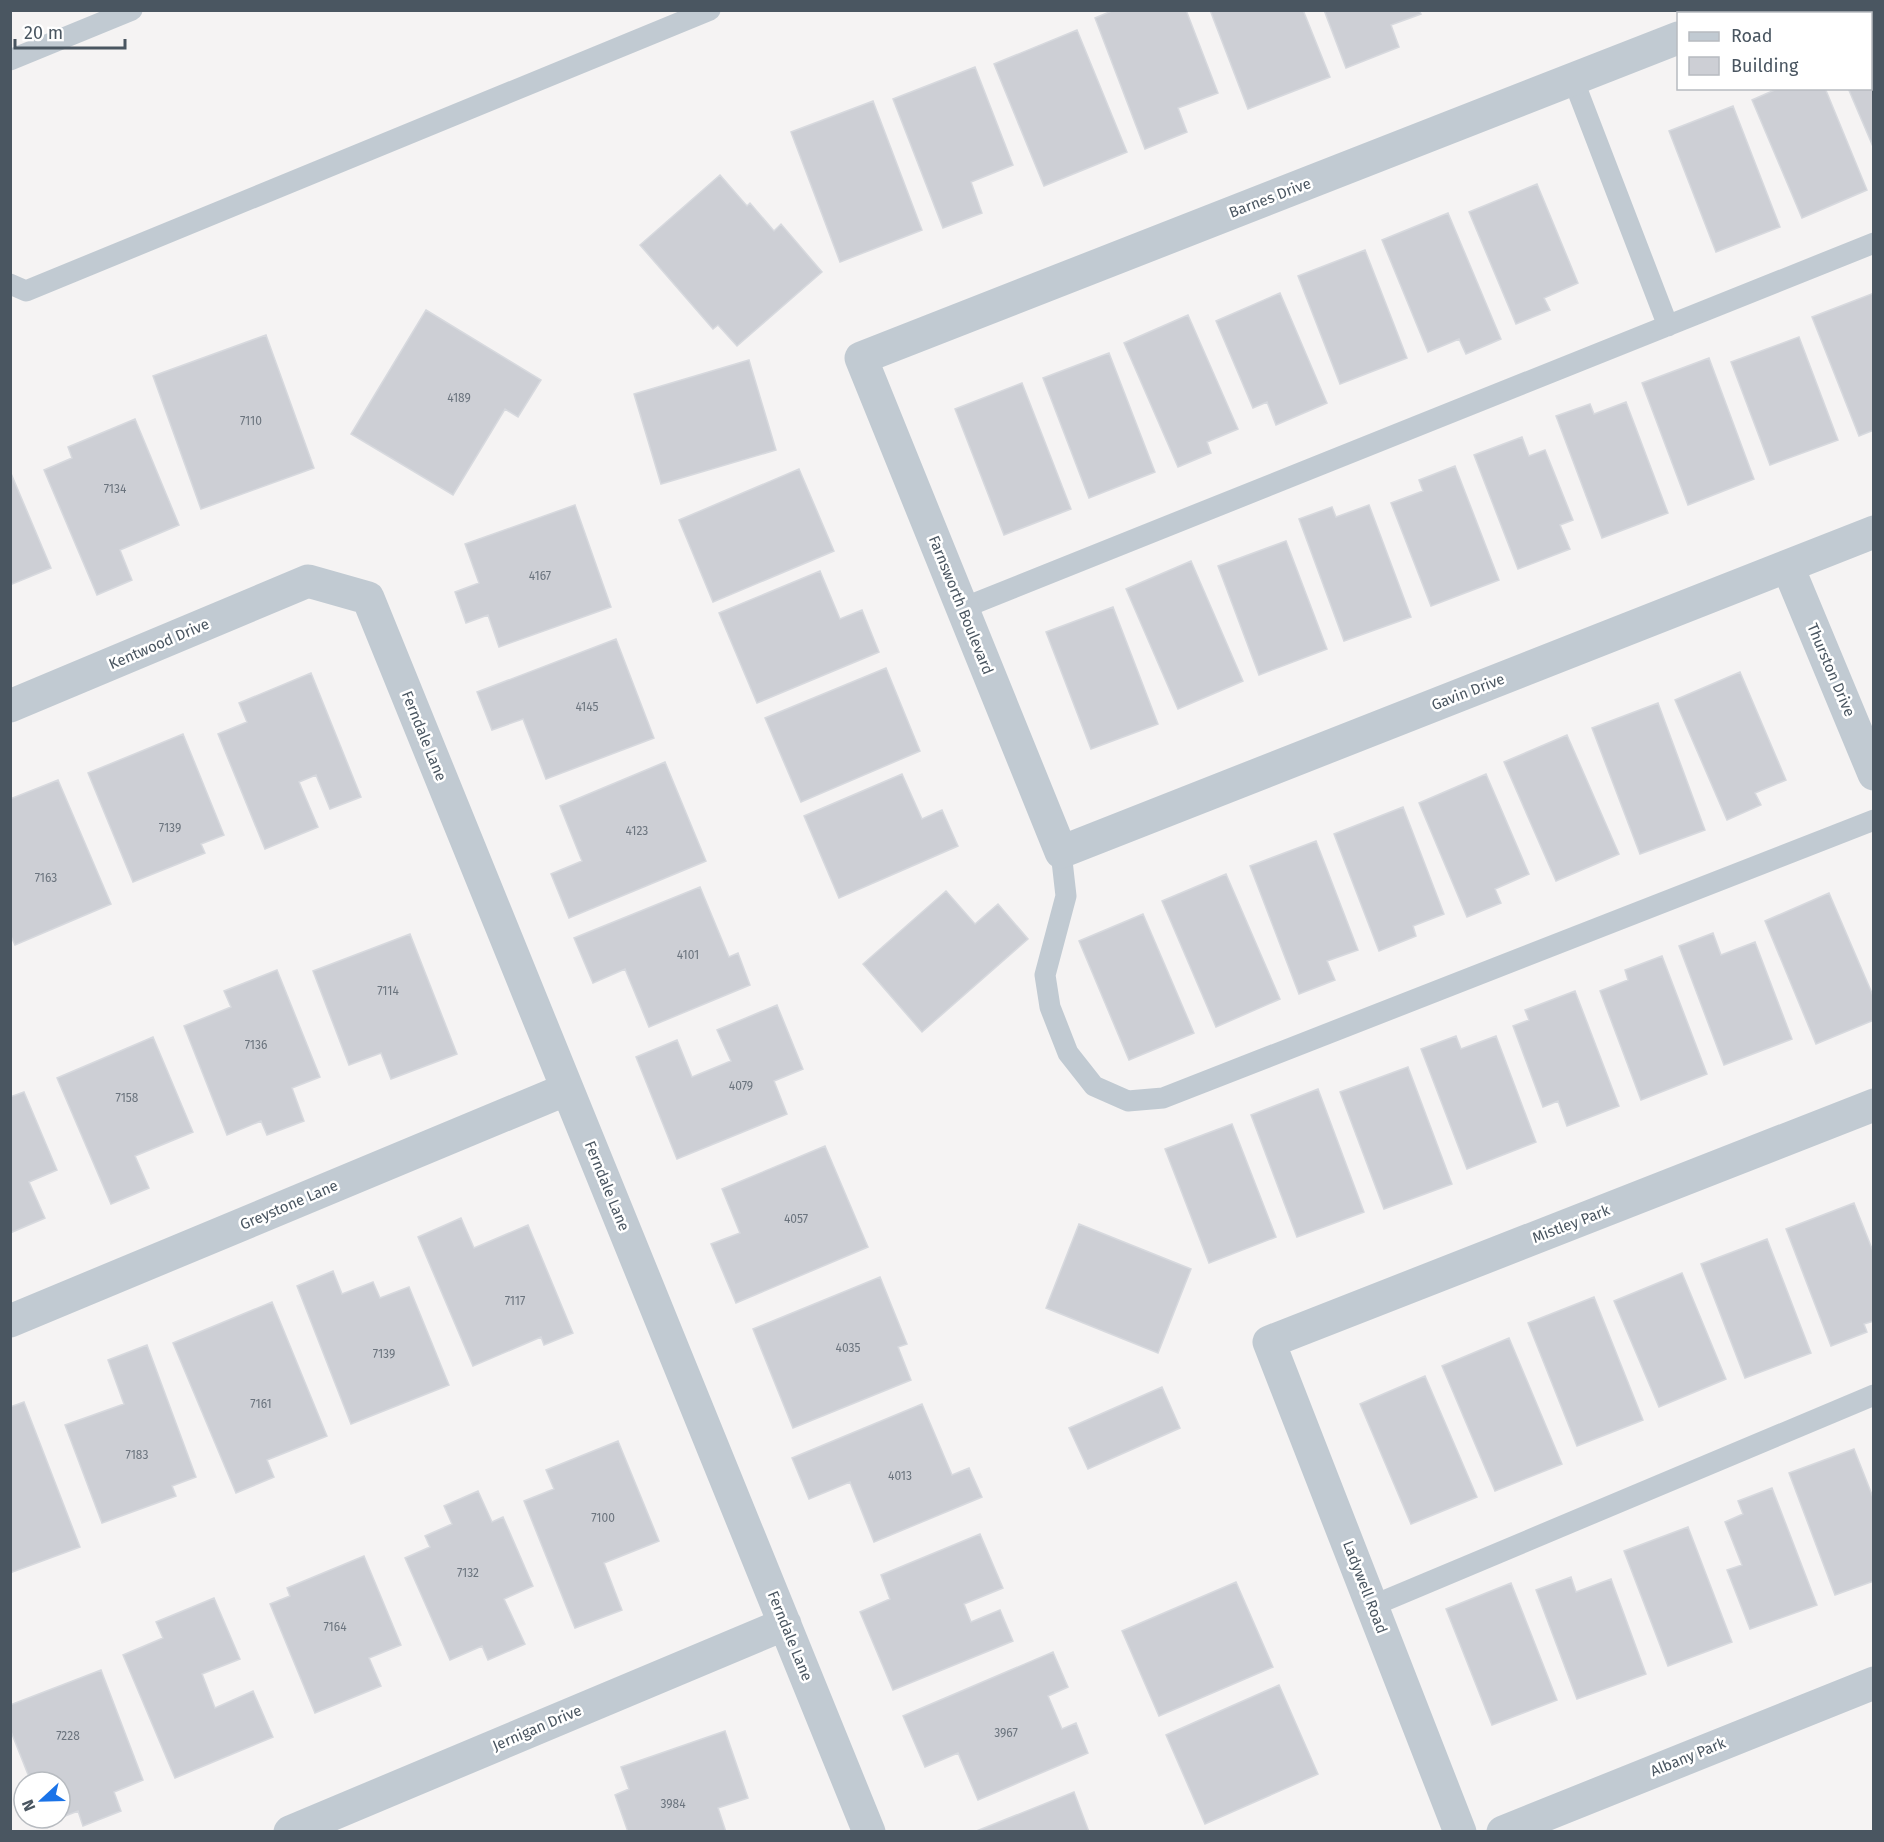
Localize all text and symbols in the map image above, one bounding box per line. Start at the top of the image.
scale bar [15,12,124,50]
legend [1677,12,1872,90]
text: 20 m [24,22,63,44]
text: Road [1731,25,1773,47]
text: Building [1731,55,1799,77]
street label: Barnes Drive [1227,174,1313,222]
house number: 4189 [447,391,471,405]
house number: 7110 [240,414,262,428]
house number: 7134 [104,482,127,496]
street label: Farnsworth Boulevard [925,533,997,677]
house number: 4167 [529,569,551,583]
street label: Kentwood Drive [106,615,212,673]
street label: Thurston Drive [1803,621,1859,719]
street label: Gavin Drive [1429,670,1507,714]
street label: Ferndale Lane [398,688,450,784]
house number: 4145 [575,700,599,714]
house number: 7139 [159,821,181,835]
house number: 4123 [626,824,648,838]
house number: 7163 [35,871,57,885]
house number: 4101 [677,948,699,962]
house number: 7114 [377,984,399,998]
house number: 7136 [245,1038,267,1052]
house number: 4079 [729,1079,753,1093]
house number: 7158 [116,1091,139,1105]
street label: Ferndale Lane [581,1138,633,1234]
street label: Greystone Lane [237,1176,341,1234]
street label: Mistley Park [1530,1201,1613,1247]
house number: 4057 [784,1212,808,1226]
house number: 7117 [505,1294,525,1308]
house number: 4035 [836,1341,860,1355]
house number: 7139 [373,1347,395,1361]
house number: 7161 [250,1397,272,1411]
house number: 7183 [126,1448,148,1462]
house number: 4013 [888,1469,912,1483]
house number: 7100 [591,1511,615,1525]
street label: Ladywell Road [1339,1538,1391,1636]
house number: 7132 [457,1566,479,1580]
street label: Ferndale Lane [764,1588,816,1684]
house number: 7164 [323,1620,347,1634]
street label: Jernigan Drive [490,1701,584,1755]
house number: 3967 [994,1726,1018,1740]
house number: 7228 [56,1729,80,1743]
street label: Albany Park [1648,1734,1729,1780]
north arrow [12,1770,72,1830]
text: N [18,1797,39,1814]
house number: 3984 [660,1797,686,1811]

